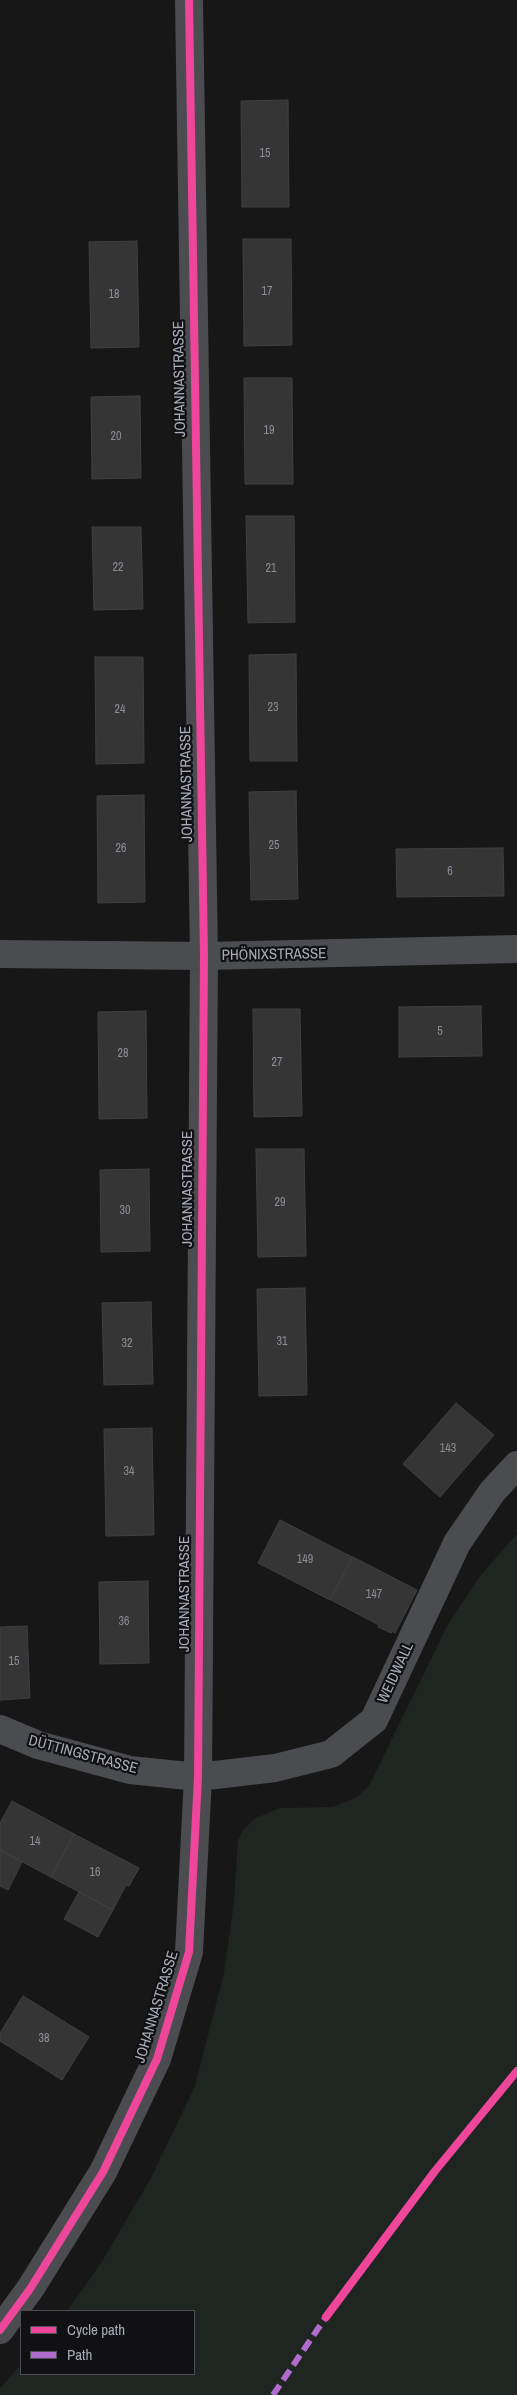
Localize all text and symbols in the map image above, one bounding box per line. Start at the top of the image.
house number: 15 [260,147,270,161]
house number: 17 [262,285,272,299]
house number: 18 [109,288,119,302]
street label: JOHANNASTRASSE [170,321,190,437]
house number: 19 [264,424,274,438]
house number: 20 [111,430,121,444]
house number: 22 [113,561,123,575]
house number: 21 [266,562,276,576]
house number: 23 [268,701,278,715]
house number: 24 [115,703,125,717]
street label: JOHANNASTRASSE [177,726,197,842]
house number: 25 [269,839,279,853]
house number: 26 [116,842,126,856]
house number: 6 [447,865,453,879]
street label: PHÖNIXSTRASSE [222,945,326,965]
house number: 5 [437,1025,443,1039]
house number: 28 [118,1047,128,1061]
house number: 27 [272,1056,282,1070]
street label: JOHANNASTRASSE [179,1131,197,1247]
house number: 29 [275,1196,285,1210]
house number: 30 [120,1204,130,1218]
house number: 31 [277,1335,287,1349]
house number: 32 [122,1337,132,1351]
house number: 143 [440,1442,456,1456]
house number: 34 [124,1465,134,1479]
street label: JOHANNASTRASSE [176,1536,194,1652]
house number: 149 [297,1553,313,1567]
house number: 147 [366,1588,382,1602]
house number: 36 [119,1615,129,1629]
street label: WEIDWALL [374,1640,418,1706]
house number: 15 [9,1655,19,1669]
street label: DÜTTINGSTRASSE [27,1732,139,1778]
house number: 14 [30,1835,40,1849]
house number: 16 [90,1866,100,1880]
street label: JOHANNASTRASSE [131,1949,183,2065]
house number: 38 [39,2032,49,2046]
legend [20,2310,195,2375]
text: Cycle path [67,2319,125,2340]
text: Path [67,2344,92,2365]

